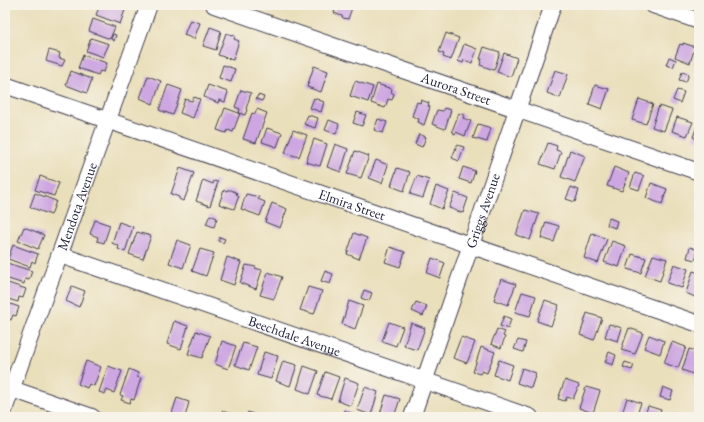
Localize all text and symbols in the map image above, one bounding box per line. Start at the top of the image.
street label: Aurora Street [418,68,494,109]
street label: Mendota Avenue [53,159,101,253]
street label: Griggs Avenue [461,170,504,251]
street label: Elmira Street [316,185,388,225]
street label: Beechdale Avenue [246,312,343,360]

